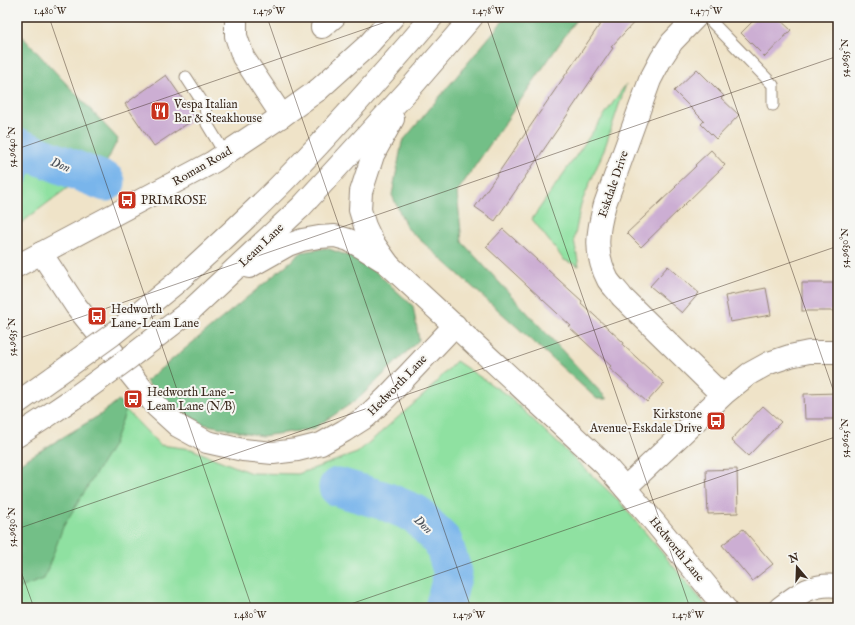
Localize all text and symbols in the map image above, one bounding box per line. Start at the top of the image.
text: 1.480°W [34,5,67,18]
text: 1.479°W [253,5,286,18]
text: 1.478°W [472,5,504,18]
text: 1.477°W [690,5,723,18]
text: 54.9635°N [839,38,852,77]
place label: Vespa Italian Bar & Steakhouse [173,97,262,126]
restaurant icon: Vespa Italian Bar & Steakhouse [149,100,171,122]
text: 54.9640°N [6,126,19,168]
street label: Roman Road [170,143,235,189]
street label: Eskdale Drive [595,148,632,220]
water label: Don [48,154,73,177]
bus stop icon: PRIMROSE [116,189,138,211]
place label: PRIMROSE [141,193,207,208]
street label: Leam Lane [236,220,287,270]
text: 54.9630°N [839,228,852,268]
place label: Hedworth Lane-Leam Lane [111,302,200,331]
bus stop icon: Hedworth Lane-Leam Lane [86,305,108,327]
text: 54.9635°N [6,317,19,356]
street label: Hedworth Lane [364,351,431,419]
place label: Hedworth Lane - Leam Lane (N/B) [147,385,235,414]
bus stop icon: Hedworth Lane - Leam Lane (N/B) [122,388,144,410]
place label: Kirkstone Avenue-Eskdale Drive [589,407,702,436]
bus stop icon: Kirkstone Avenue-Eskdale Drive [705,410,727,432]
text: 54.9625°N [839,418,852,458]
text: 54.9630°N [6,507,19,547]
water label: Don [410,512,436,538]
street label: Hedworth Lane [646,514,708,585]
north arrow [777,547,817,587]
text: N [786,550,801,567]
text: 1.480°W [234,609,267,622]
text: 1.479°W [453,609,486,622]
text: 1.478°W [672,609,704,622]

